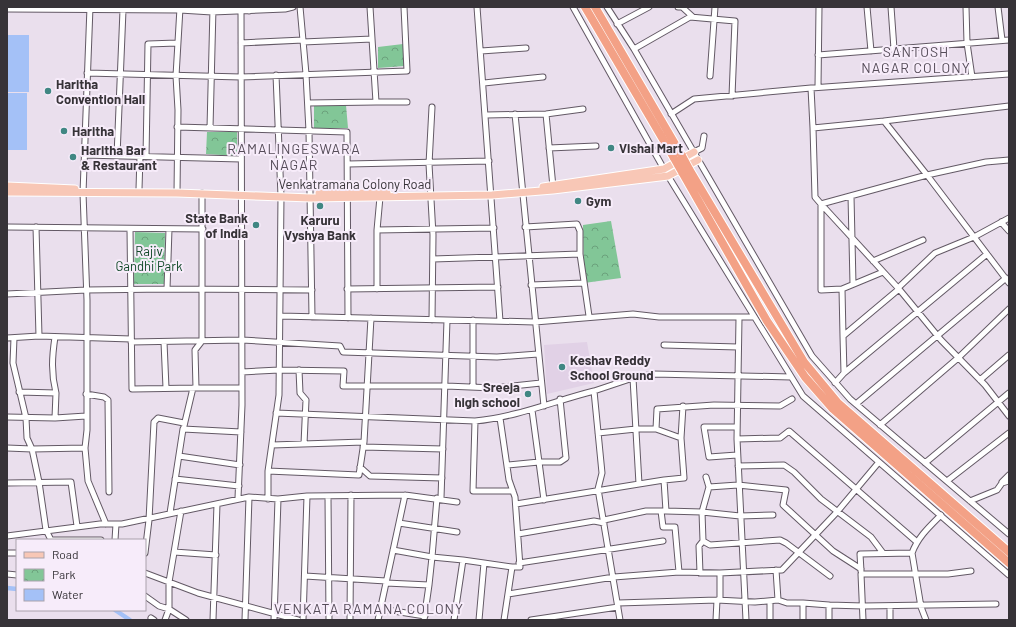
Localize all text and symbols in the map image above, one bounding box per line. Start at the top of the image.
district label: SANTOSH NAGAR COLONY [861,43,971,76]
place label: Haritha Convention Hall [56,76,145,107]
marker: Haritha Convention Hall [43,86,53,96]
place label: Haritha [72,123,114,139]
marker: Haritha [59,126,69,136]
district label: RAMALINGESWARA NAGAR [227,140,361,173]
place label: Vishal Mart [619,140,683,156]
place label: Haritha Bar & Restaurant [81,142,157,173]
marker: Vishal Mart [606,143,616,153]
marker: Haritha Bar & Restaurant [68,152,78,162]
street label: Venkatramana Colony Road [279,176,431,192]
place label: Gym [586,193,612,209]
marker: Gym [573,196,583,206]
marker: Karuru Vyshya Bank [315,201,325,211]
place label: State Bank of India [185,210,248,241]
place label: Karuru Vyshya Bank [284,212,356,243]
marker: State Bank of India [251,220,261,230]
park label: Rajiv Gandhi Park [115,243,183,274]
place label: Keshav Reddy School Ground [570,352,654,383]
marker: Keshav Reddy School Ground [557,362,567,372]
place label: Sreeja high school [454,379,520,410]
marker: Sreeja high school [523,389,533,399]
legend [16,539,146,611]
text: Road [52,547,79,561]
text: Park [52,567,76,581]
text: Water [52,587,84,601]
district label: VENKATA RAMANA COLONY [274,600,464,617]

